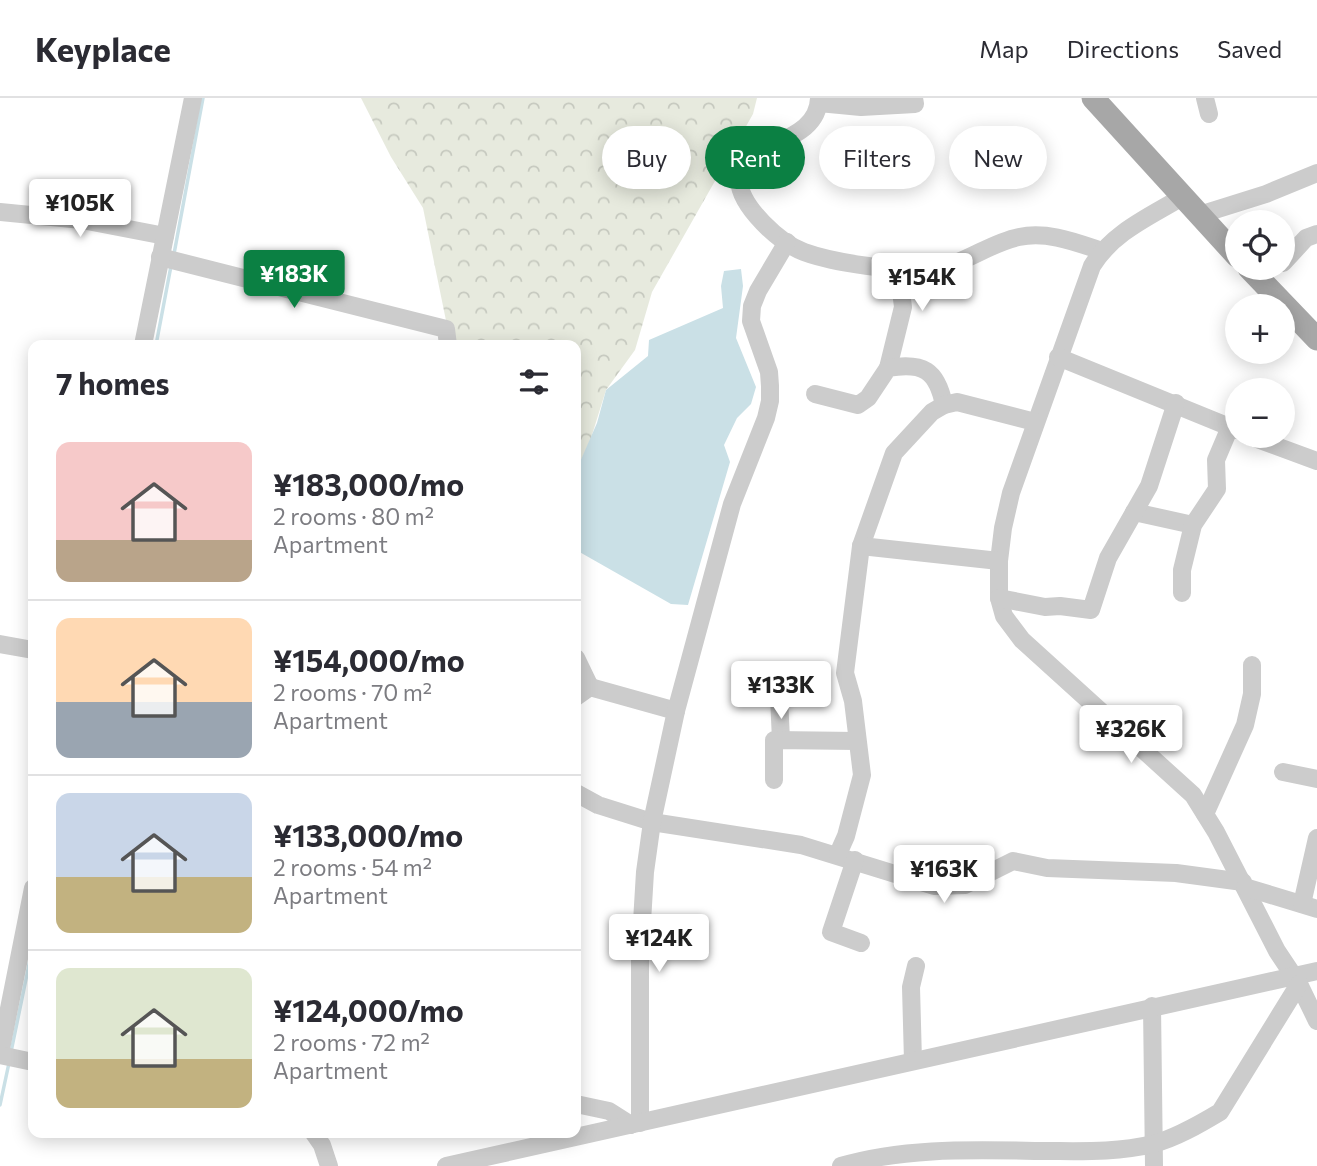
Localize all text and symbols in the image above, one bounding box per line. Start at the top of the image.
text: Keyplace [35,28,171,69]
text: Map [979,34,1029,63]
text: Directions [1067,34,1179,63]
text: Saved [1217,34,1282,63]
chip: Buy [602,126,691,189]
chip: Rent [705,126,805,189]
chip: Filters [819,126,935,189]
chip: New [949,126,1047,189]
pin: ¥105K [31,180,129,239]
text: ¥105K [45,188,115,216]
map controls [1225,210,1295,448]
button: locate [1225,210,1295,280]
pin: ¥183K [245,250,343,310]
pin: ¥154K [873,254,971,313]
text: ¥183K [260,259,328,287]
text: ¥154K [888,262,956,290]
button: + [1225,294,1295,364]
icon: filters [515,363,553,401]
text: 7 homes [56,364,169,401]
button: − [1225,378,1295,448]
text: ¥183,000/mo [273,465,464,502]
icon: home [112,470,196,554]
text: 2 rooms · 80 m² [273,502,434,530]
text: Apartment [273,530,388,558]
text: ¥154,000/mo [273,641,465,678]
icon: home [112,646,196,730]
pin: ¥133K [732,662,830,721]
text: ¥133K [747,670,815,698]
text: 2 rooms · 70 m² [273,678,432,706]
text: Apartment [273,706,388,734]
pin: ¥326K [1082,706,1180,765]
text: ¥326K [1095,714,1167,742]
text: ¥133,000/mo [273,816,463,853]
icon: home [112,821,196,905]
pin: ¥163K [895,846,993,905]
text: 2 rooms · 54 m² [273,853,432,881]
text: ¥163K [910,854,978,882]
text: Apartment [273,881,388,909]
pin: ¥124K [610,914,708,974]
text: ¥124K [625,923,693,951]
text: ¥124,000/mo [273,991,464,1028]
icon: home [112,996,196,1080]
text: 2 rooms · 72 m² [273,1028,430,1056]
text: Apartment [273,1056,388,1084]

